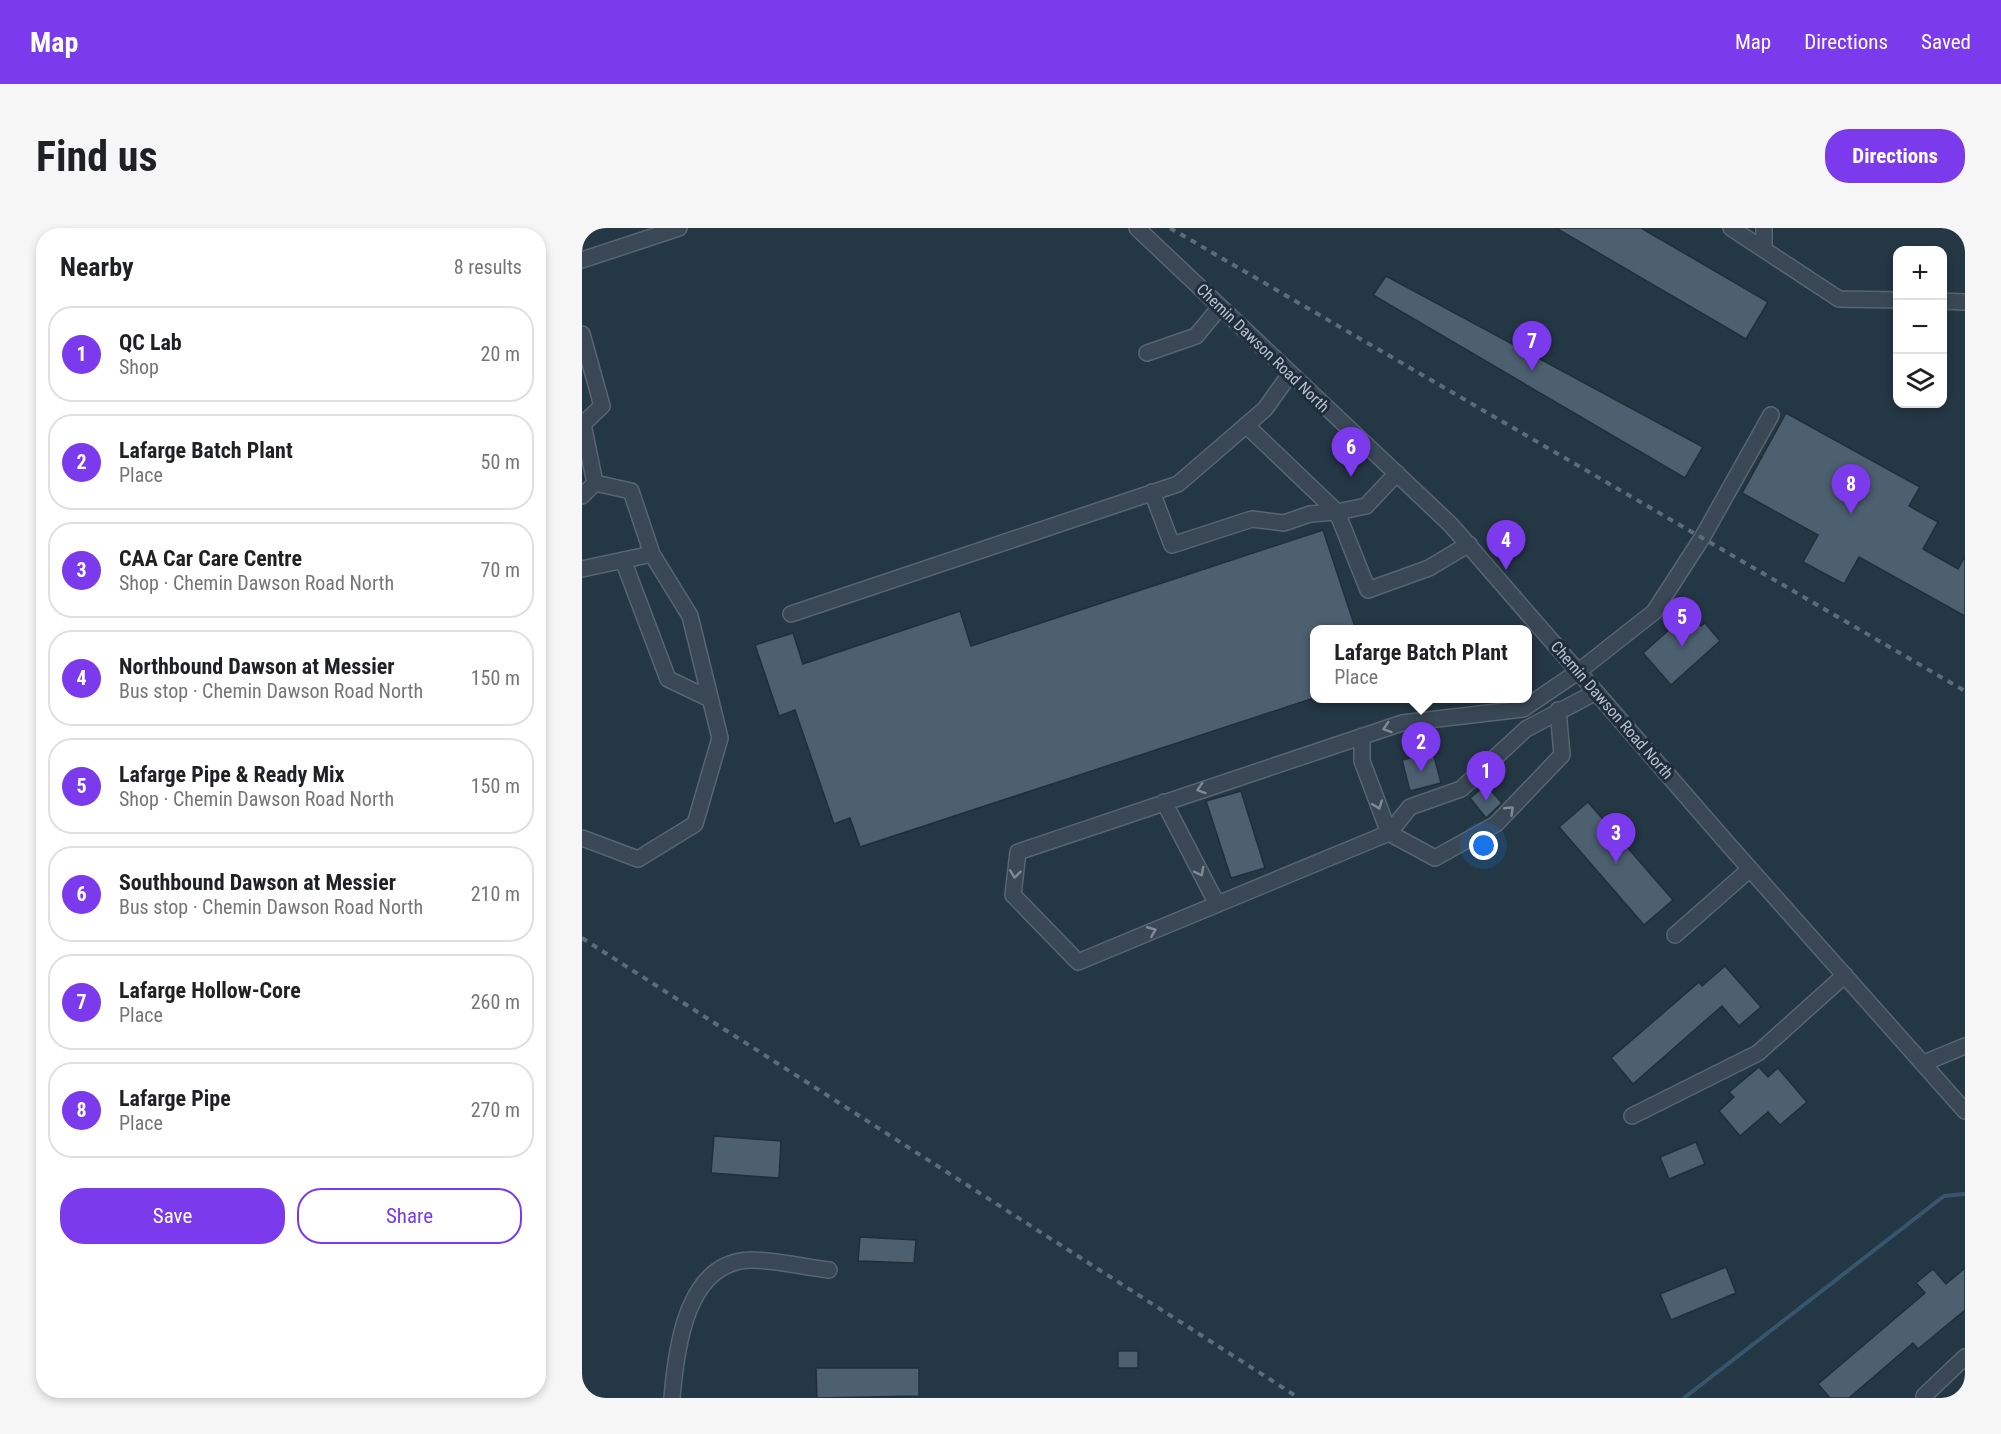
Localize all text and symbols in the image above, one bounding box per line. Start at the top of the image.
text: Map [30,26,78,59]
text: Map [1735,30,1771,54]
text: Directions [1804,30,1888,54]
text: Saved [1921,30,1971,54]
button: Directions [1825,129,1965,183]
text: Find us [36,132,157,181]
map controls [1893,246,1947,408]
button: + [1893,246,1947,300]
text: Nearby [60,252,134,282]
text: 8 results [454,255,522,279]
street label: Chemin Dawson Road North [1193,280,1333,416]
button: − [1893,300,1947,354]
pin: 7 [1512,322,1552,371]
text: QC Lab [119,330,182,355]
text: 1 [76,342,87,366]
text: 20 m [481,342,520,366]
button: layers [1893,354,1947,408]
text: Shop [119,355,159,379]
pin: 6 [1332,428,1370,477]
text: Lafarge Batch Plant [119,438,293,463]
text: 2 [76,450,87,474]
text: 50 m [481,450,520,474]
text: Place [119,463,163,487]
pin: 8 [1832,464,1870,514]
pin: 4 [1486,520,1526,570]
text: CAA Car Care Centre [119,546,302,571]
text: 3 [76,558,87,582]
text: 70 m [481,558,520,582]
text: Shop · Chemin Dawson Road North [119,571,394,595]
pin: 5 [1662,598,1702,647]
popup [1310,625,1532,703]
street label: Chemin Dawson Road North [1547,637,1677,783]
text: Lafarge Batch Plant [1334,640,1508,665]
text: Northbound Dawson at Messier [119,654,395,679]
text: Place [1334,665,1378,689]
text: 4 [76,666,87,690]
text: 150 m [471,666,520,690]
text: Bus stop · Chemin Dawson Road North [119,679,423,703]
one-way arrow [1382,721,1393,733]
pin: 2 [1402,722,1440,772]
pin: 1 [1466,752,1506,801]
text: Lafarge Pipe & Ready Mix [119,762,345,787]
text: 5 [76,774,87,798]
text: 150 m [471,774,520,798]
one-way arrow [1196,782,1207,794]
text: Shop · Chemin Dawson Road North [119,787,394,811]
one-way arrow [1371,799,1384,810]
one-way arrow [1504,806,1514,817]
pin: 3 [1596,814,1636,863]
your location [1469,831,1498,860]
one-way arrow [1193,866,1204,876]
one-way arrow [1010,869,1022,878]
text: Southbound Dawson at Messier [119,870,396,895]
text: 6 [76,882,87,906]
text: 210 m [471,882,520,906]
text: Bus stop · Chemin Dawson Road North [119,895,423,919]
one-way arrow [1146,926,1157,938]
text: Lafarge Hollow-Core [119,978,301,1003]
text: 7 [76,990,87,1014]
text: 260 m [471,990,520,1014]
text: Place [119,1003,163,1027]
text: Lafarge Pipe [119,1086,231,1111]
text: 8 [76,1098,87,1122]
text: 270 m [471,1098,520,1122]
text: Place [119,1111,163,1135]
button: Save [60,1188,285,1244]
button: Share [297,1188,522,1244]

